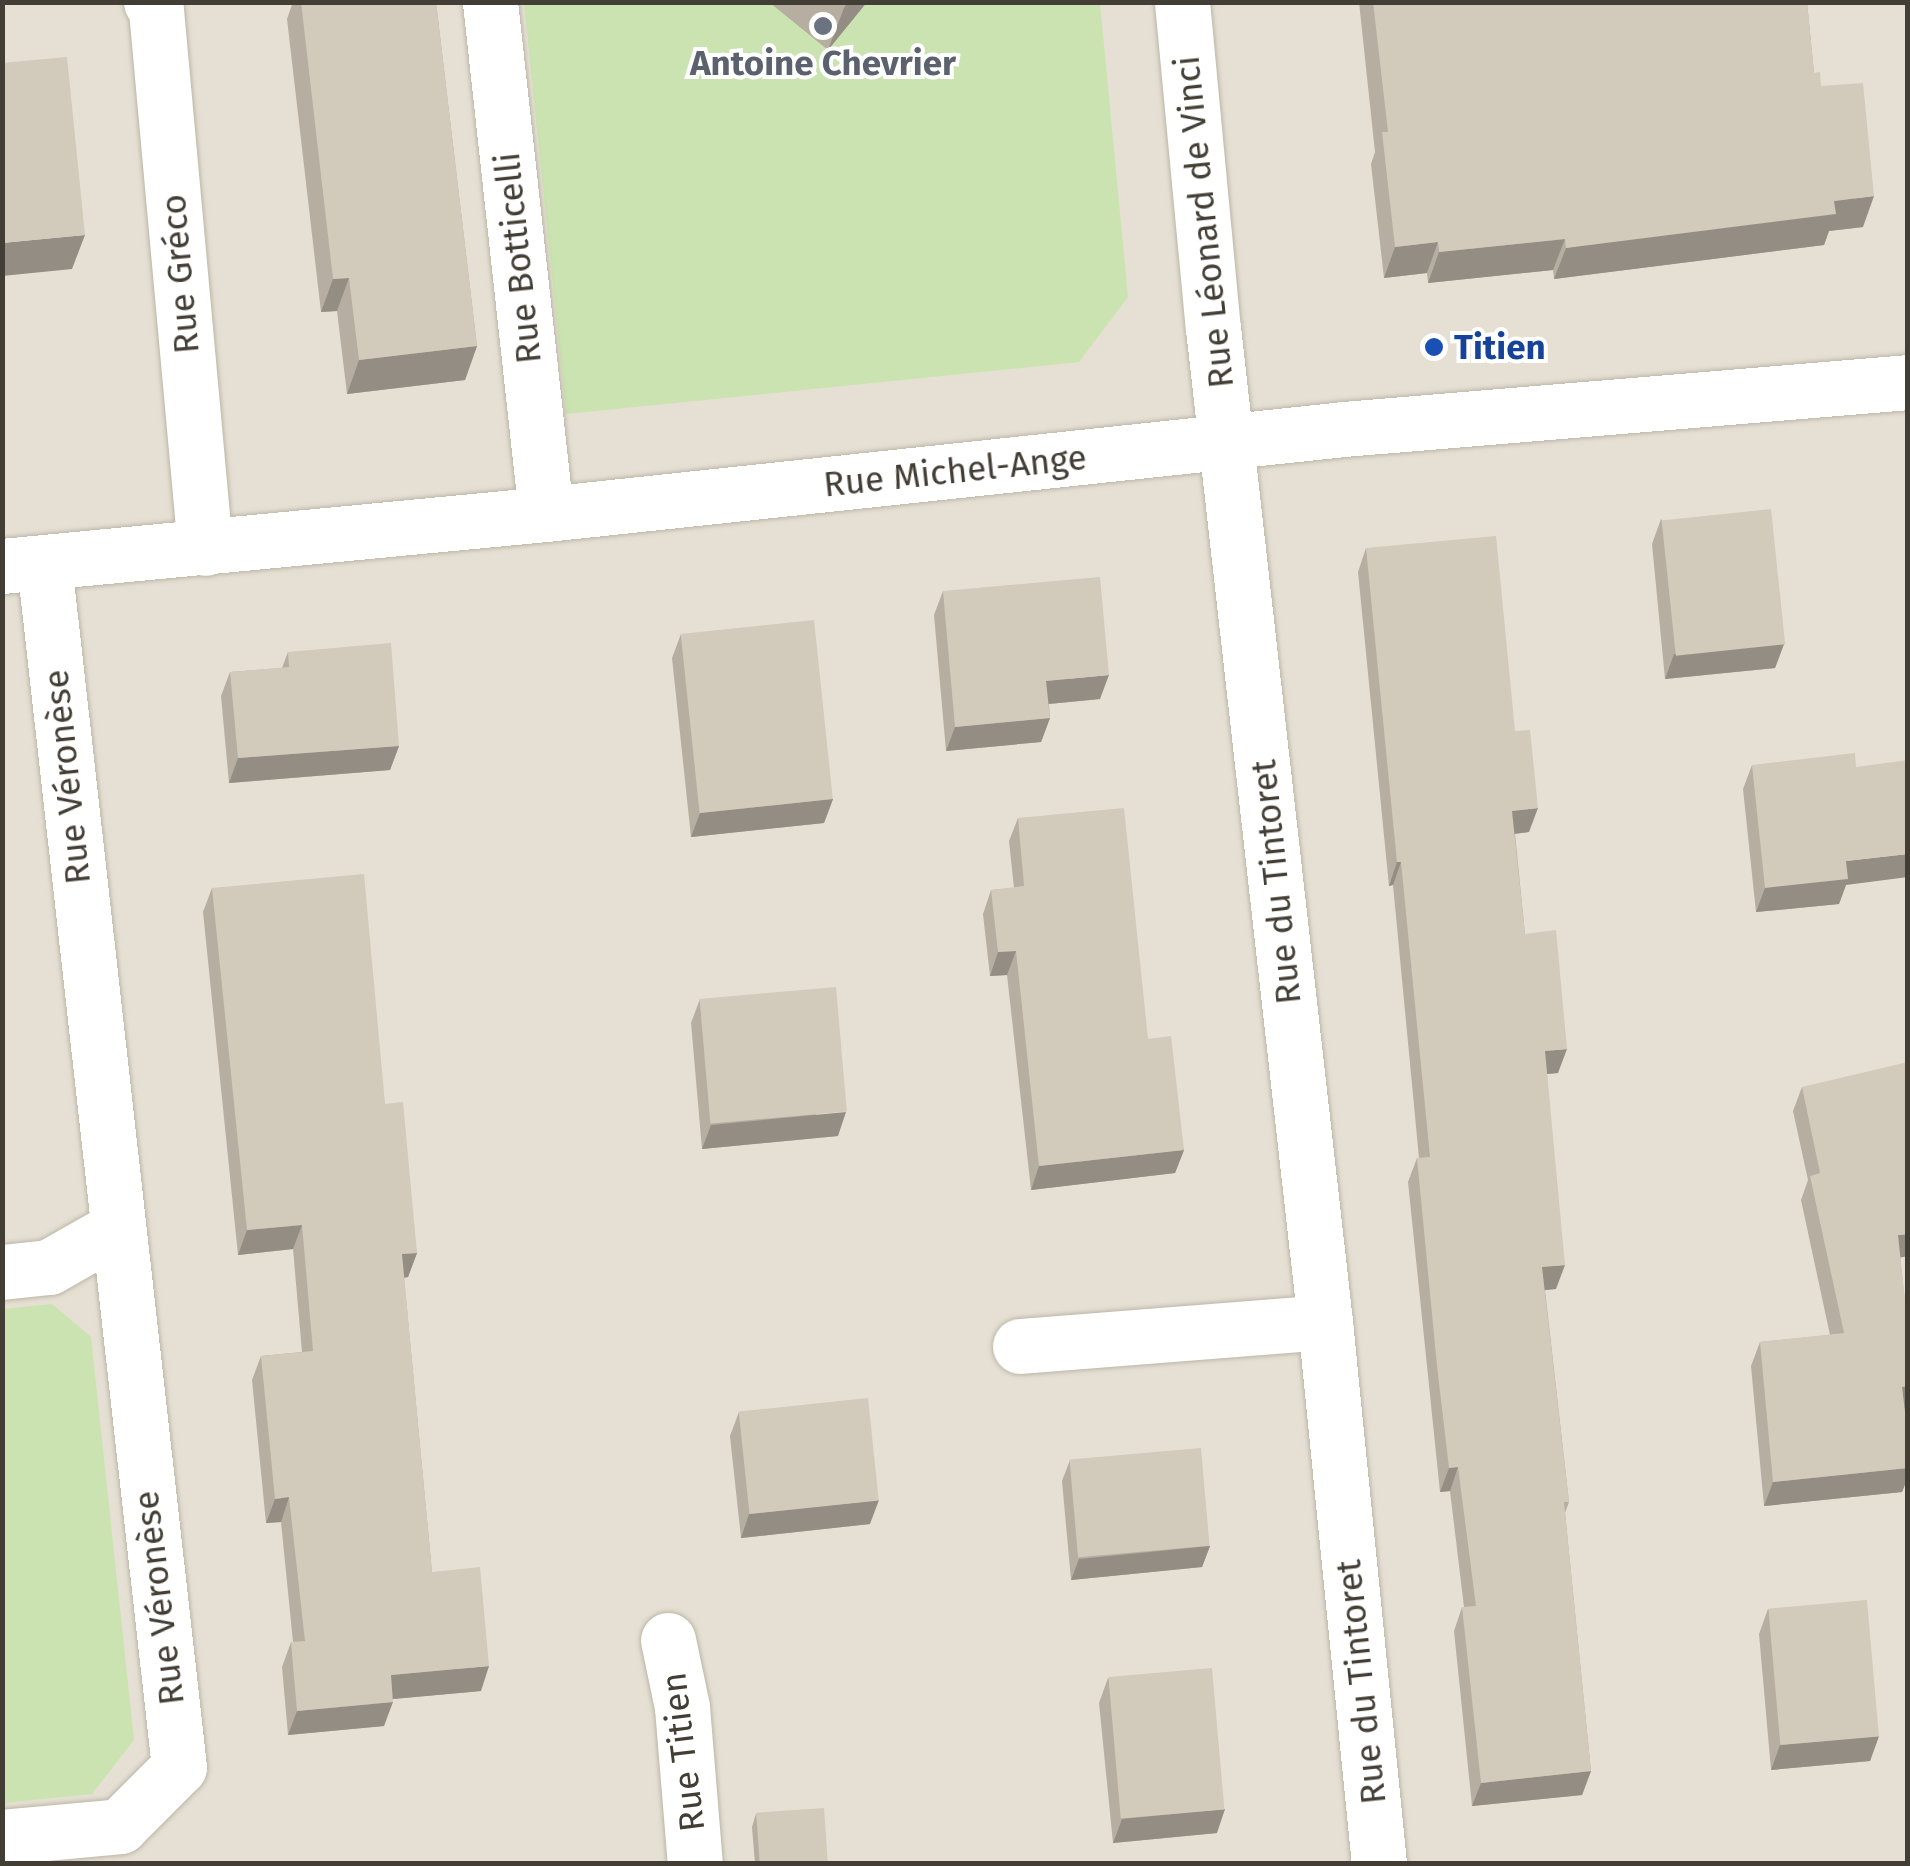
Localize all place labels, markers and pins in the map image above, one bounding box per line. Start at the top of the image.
marker: Antoine Chevrier [812,15,834,37]
place label: Antoine Chevrier [690,42,956,84]
place label: Titien [1454,326,1546,368]
marker: Titien [1423,336,1445,358]

